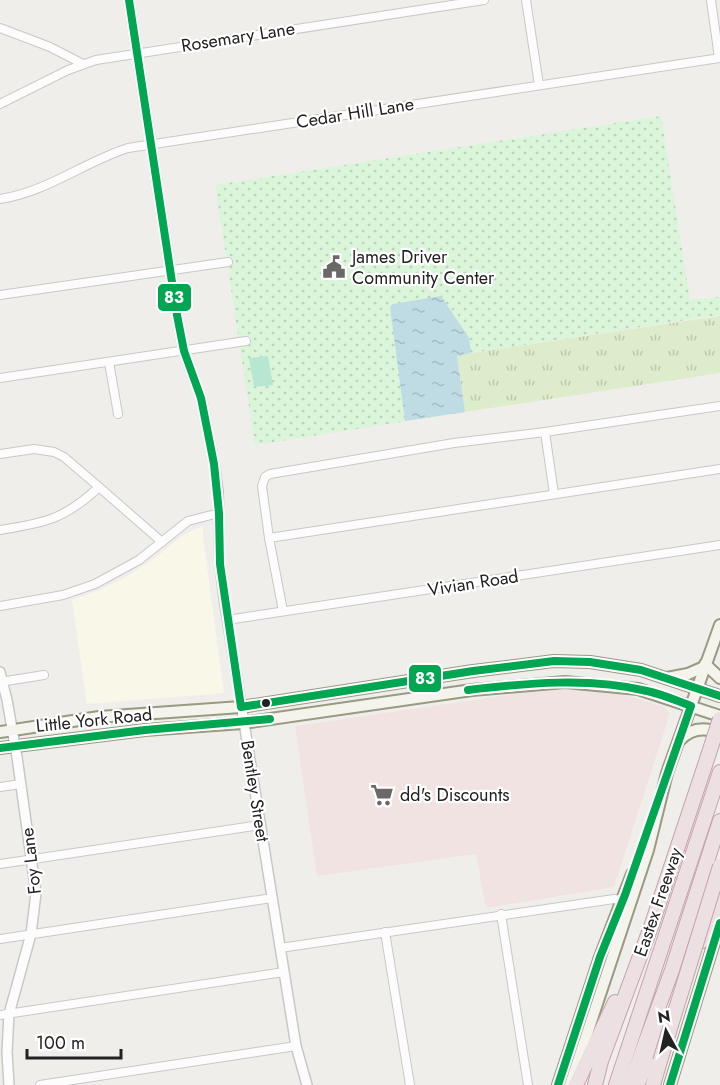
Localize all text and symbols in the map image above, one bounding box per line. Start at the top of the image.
street label: Rosemary Lane [179,15,297,59]
street label: Cedar Hill Lane [294,91,416,135]
place label: James Driver Community Center [350,244,495,291]
public building icon: James Driver Community Center [321,254,347,280]
line badge: 83 [157,283,192,312]
text: 83 [164,286,184,309]
street label: Vivian Road [426,563,520,603]
line badge: 83 [408,664,442,693]
text: 83 [415,667,435,690]
unlabelled marker [260,697,272,709]
street label: Little York Road [35,701,153,739]
street label: Bentley Street [234,738,276,844]
supermarket icon: dd's Discounts [369,782,395,808]
place label: dd's Discounts [400,782,510,808]
street label: Foy Lane [14,826,48,896]
street label: Eastex Freeway [627,844,689,960]
north arrow [636,1001,696,1061]
text: N [656,1004,672,1029]
scale bar [27,1022,122,1060]
text: 100 m [36,1030,85,1056]

